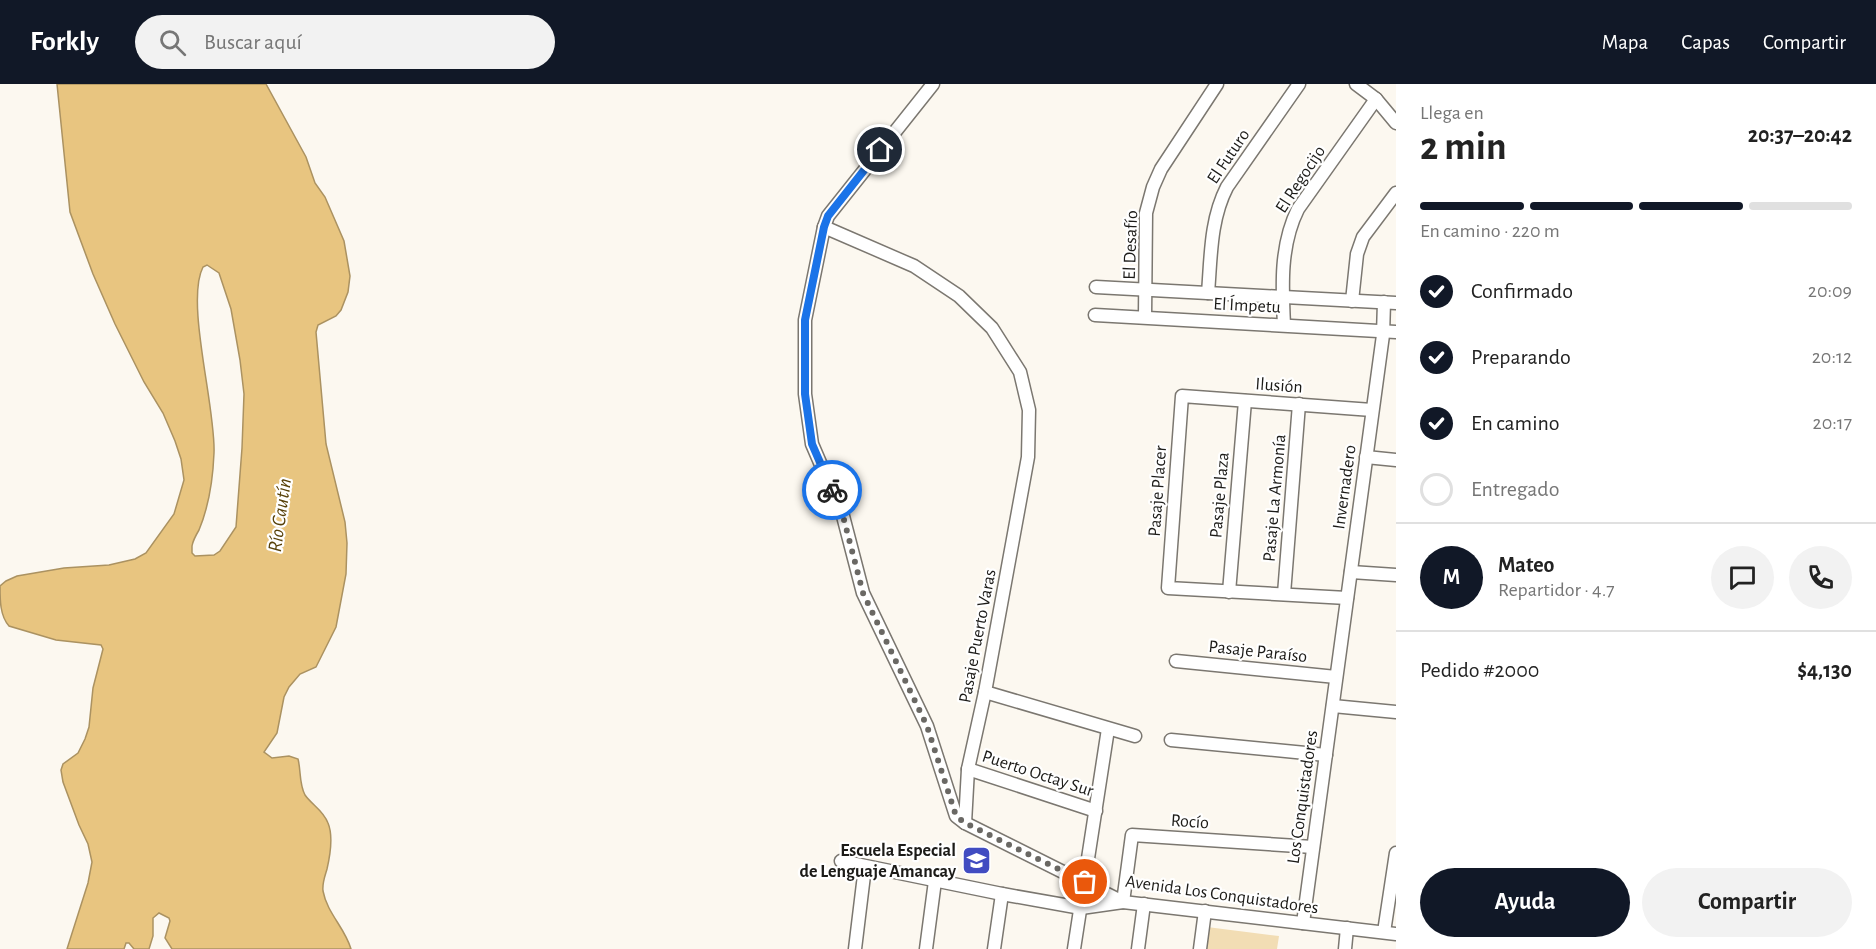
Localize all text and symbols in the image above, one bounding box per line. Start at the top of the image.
search box [135,15,555,69]
icon: search [156,26,189,59]
text: Forkly [30,28,99,56]
text: Buscar aquí [204,31,302,53]
text: Mapa [1602,32,1648,53]
text: Capas [1681,32,1730,53]
text: Compartir [1763,32,1846,53]
text: Llega en [1420,103,1484,123]
pin [854,124,905,175]
text: 20:37–20:42 [1748,124,1852,146]
street label: El Futuro [1204,126,1254,187]
text: 2 min [1420,128,1507,167]
icon: home [863,133,896,166]
street label: El Regocijo [1273,143,1329,216]
street label: El Desafío [1121,210,1141,280]
text: En camino · 220 m [1420,221,1560,241]
icon: check [1420,275,1453,308]
text: Confirmado [1471,280,1573,302]
text: 20:09 [1808,281,1852,301]
street label: El Ímpetu [1213,292,1281,317]
icon: check [1420,341,1453,374]
text: Preparando [1471,346,1571,368]
text: 20:12 [1812,347,1852,367]
street label: Ilusión [1255,375,1303,397]
icon: check [1420,407,1453,440]
text: En camino [1471,412,1560,434]
text: 20:17 [1813,413,1852,433]
street label: Pasaje La Armonía [1260,434,1290,563]
street label: Invernadero [1330,444,1360,530]
street label: Pasaje Placer [1146,445,1170,537]
street label: Pasaje Plaza [1207,451,1233,539]
courier [802,460,862,520]
icon: bike [816,474,849,507]
water label: Río Cautín [265,477,295,553]
text: Entregado [1471,478,1560,500]
button: chat [1711,546,1774,609]
button: phone [1789,546,1852,609]
text: Mateo [1498,554,1554,576]
text: M [1443,566,1460,588]
street label: Pasaje Puerto Varas [956,568,1000,705]
text: Repartidor · 4.7 [1498,580,1615,600]
street label: Pasaje Paraíso [1208,638,1308,666]
text: Pedido #2000 [1420,659,1539,681]
text: $4,130 [1797,659,1852,681]
street label: Los Conquistadores [1285,729,1321,865]
street label: Puerto Octay Sur [980,747,1096,800]
street label: Rocío [1170,812,1210,832]
place label: Escuela Especial de Lenguaje Amancay [800,842,957,881]
school or university icon: Escuela Especial de Lenguaje Amancay [961,844,993,876]
pin [1059,856,1110,907]
icon: bag [1068,865,1101,898]
button: Ayuda [1420,868,1630,937]
button: Compartir [1642,868,1852,937]
street label: Avenida Los Conquistadores [1124,873,1320,917]

